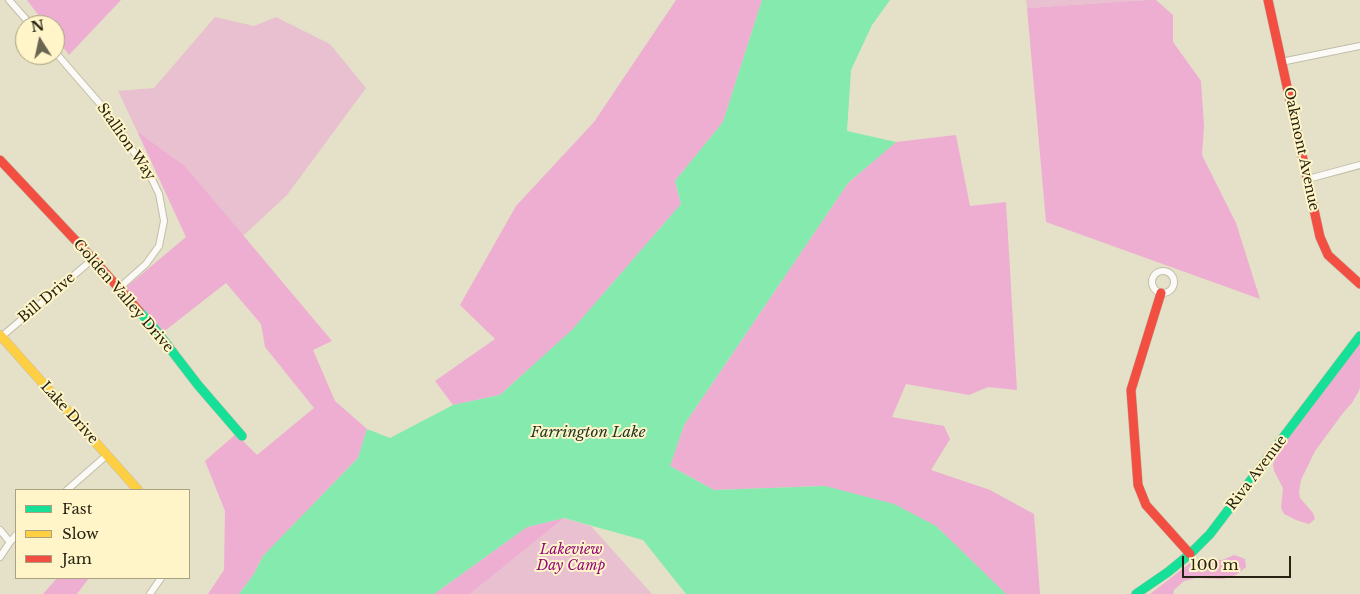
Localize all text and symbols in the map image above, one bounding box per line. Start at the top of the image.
north arrow [15,15,65,65]
text: N [30,16,46,36]
street label: Oakmont Avenue [1280,86,1322,212]
street label: Stallion Way [93,100,159,184]
street label: Golden Valley Drive [69,236,177,356]
street label: Bill Drive [15,270,79,326]
street label: Lake Drive [37,378,101,448]
water label: Farrington Lake [530,424,646,442]
street label: Riva Avenue [1223,432,1291,514]
legend [15,489,190,579]
text: Fast [62,499,92,518]
text: Slow [62,524,99,543]
park label: Lakeview Day Camp [537,542,605,574]
scale bar [1185,546,1294,578]
text: Jam [62,549,92,568]
text: 100 m [1190,555,1239,574]

